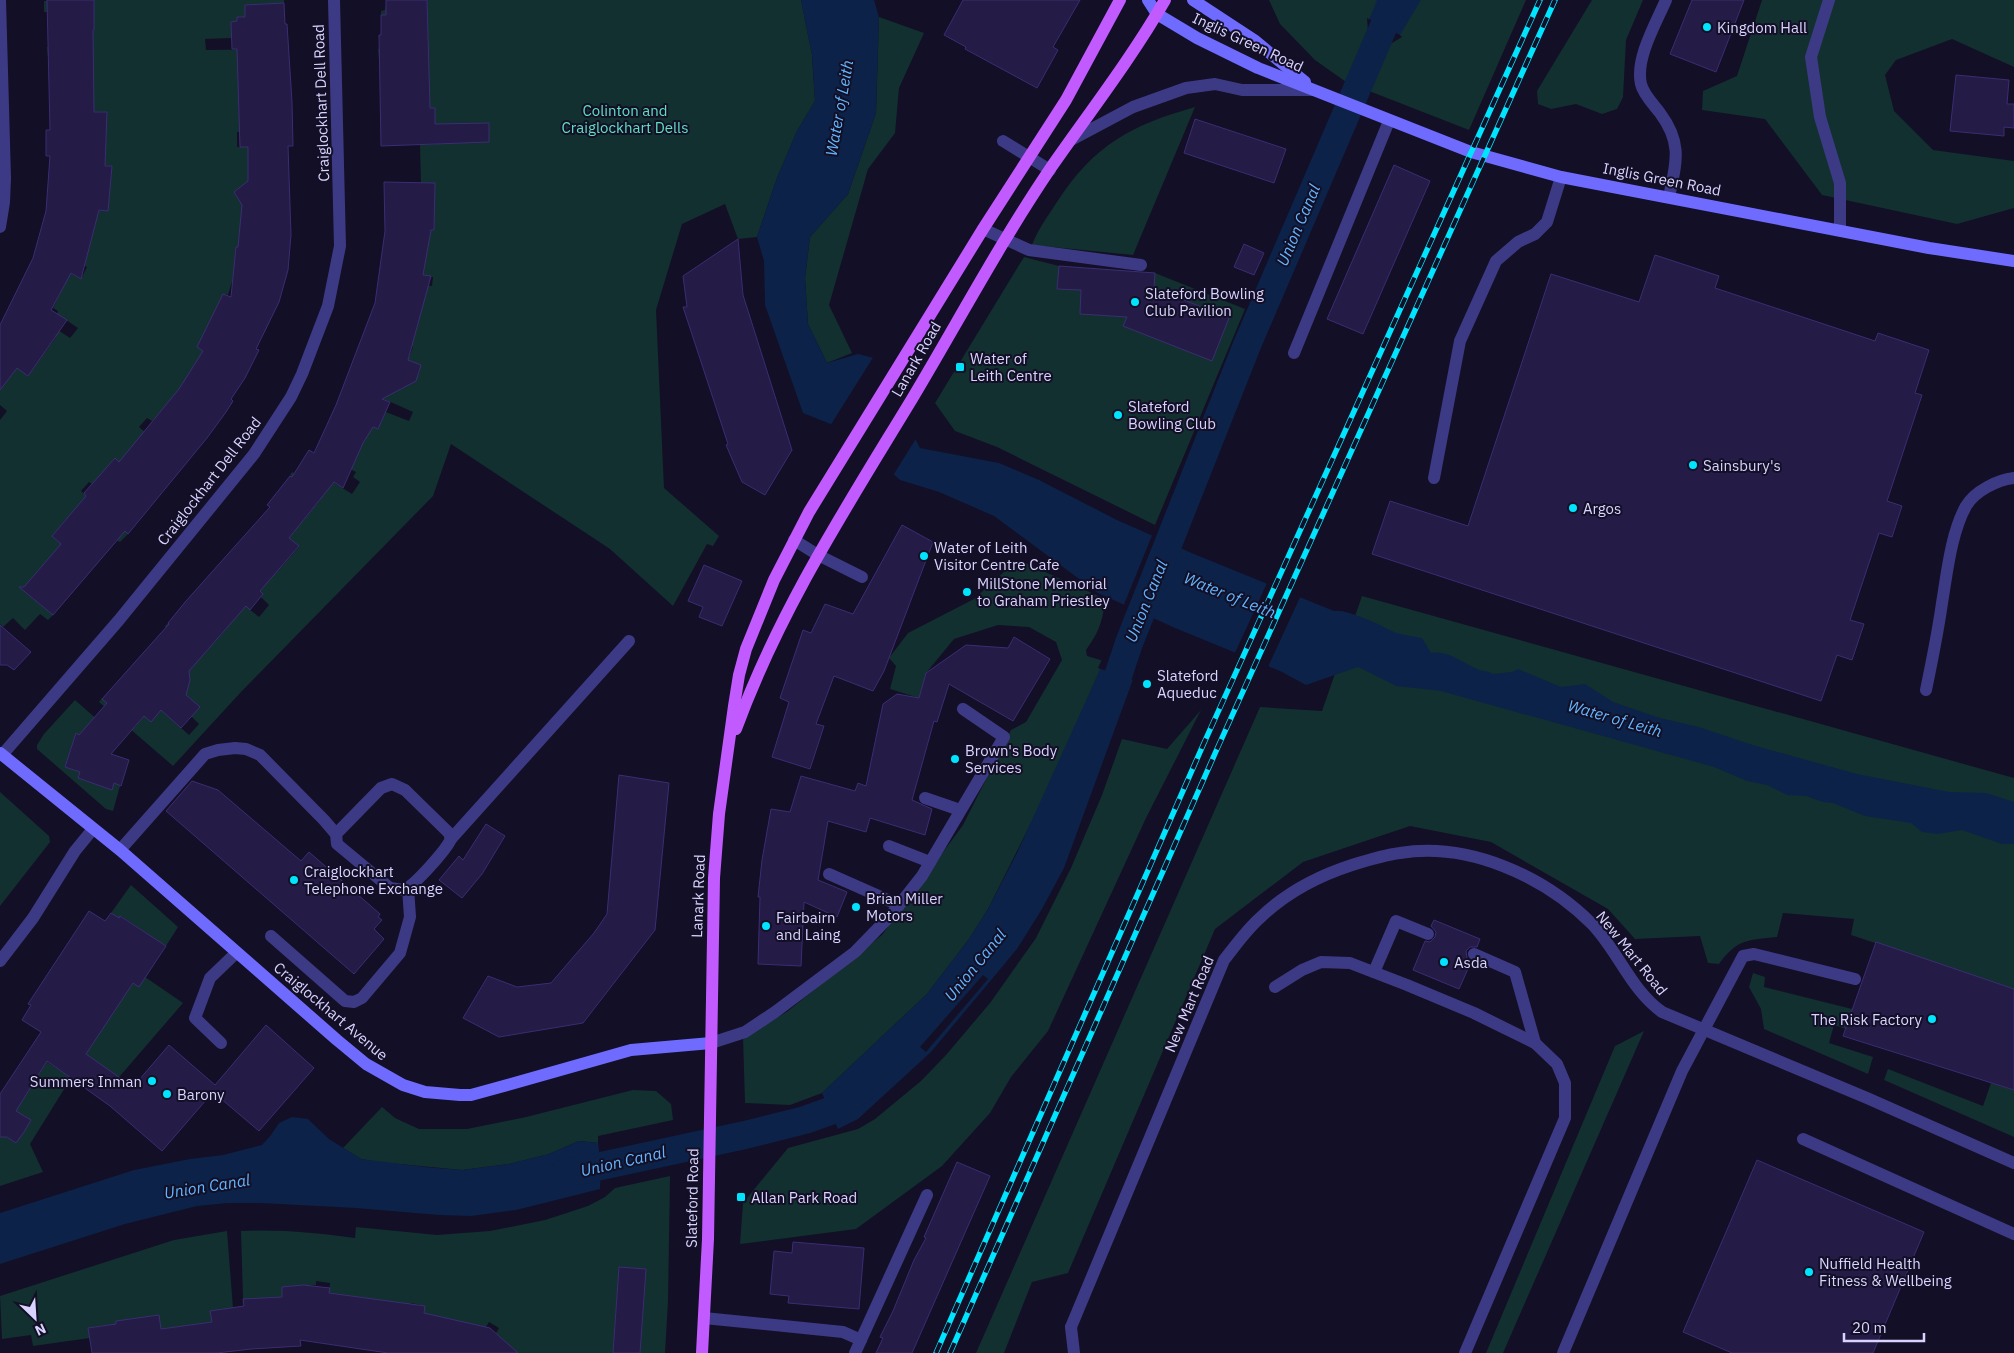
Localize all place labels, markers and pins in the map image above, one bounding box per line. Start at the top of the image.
place label: Kingdom Hall [1717,18,1807,37]
marker: Kingdom Hall [1701,21,1713,33]
place label: Slateford Bowling Club Pavilion [1145,284,1264,320]
marker: Slateford Bowling Club Pavilion [1129,296,1141,308]
place label: Water of Leith Centre [970,349,1052,385]
marker: Water of Leith Centre [954,361,966,373]
place label: Slateford Bowling Club [1128,397,1216,433]
marker: Slateford Bowling Club [1112,409,1124,421]
place label: Sainsbury's [1703,456,1781,475]
marker: Sainsbury's [1687,459,1699,471]
place label: Argos [1583,499,1621,518]
marker: Argos [1567,502,1579,514]
place label: Water of Leith Visitor Centre Cafe [934,538,1060,574]
marker: Water of Leith Visitor Centre Cafe [918,550,930,562]
place label: MillStone Memorial to Graham Priestley [977,574,1110,610]
marker: MillStone Memorial to Graham Priestley [961,586,973,598]
place label: Slateford Aqueduc [1157,666,1219,702]
marker: Slateford Aqueduc [1141,678,1153,690]
place label: Brown's Body Services [965,741,1058,777]
marker: Brown's Body Services [949,753,961,765]
place label: Craiglockhart Telephone Exchange [304,862,443,898]
marker: Craiglockhart Telephone Exchange [288,874,300,886]
place label: Brian Miller Motors [866,889,943,925]
marker: Brian Miller Motors [850,901,862,913]
place label: Fairbairn and Laing [776,908,841,944]
marker: Fairbairn and Laing [760,920,772,932]
place label: Asda [1454,953,1488,972]
marker: Asda [1438,956,1450,968]
place label: The Risk Factory [1811,1010,1923,1029]
marker: The Risk Factory [1926,1013,1938,1025]
place label: Summers Inman [30,1072,142,1091]
marker: Summers Inman [146,1075,158,1087]
place label: Barony [177,1085,225,1104]
marker: Barony [161,1088,173,1100]
place label: Allan Park Road [751,1188,857,1207]
marker: Allan Park Road [735,1191,747,1203]
place label: Nuffield Health Fitness & Wellbeing [1819,1254,1952,1290]
marker: Nuffield Health Fitness & Wellbeing [1803,1266,1815,1278]

